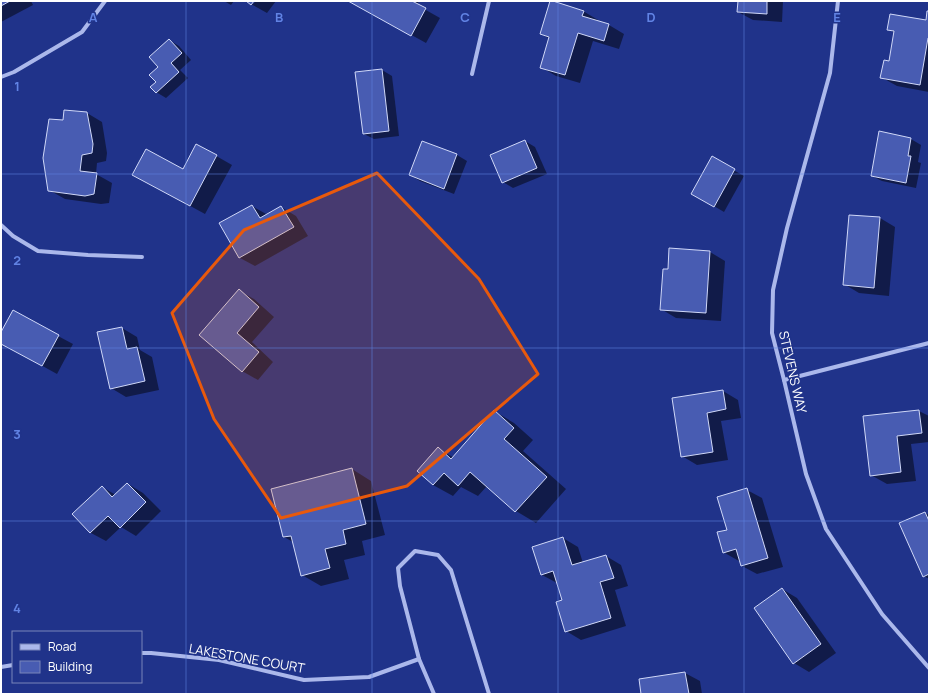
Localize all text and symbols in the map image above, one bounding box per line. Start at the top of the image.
text: A [89,8,98,26]
text: B [275,8,283,26]
text: C [460,8,470,26]
text: D [646,8,656,26]
text: E [833,8,841,26]
text: 1 [14,77,20,95]
text: 2 [13,251,21,269]
street label: STEVENS WAY [775,329,811,416]
text: 3 [13,425,21,443]
text: 4 [13,599,21,617]
legend [12,631,142,683]
text: Road [48,638,76,655]
street label: LAKESTONE COURT [188,639,307,677]
text: Building [48,658,92,675]

